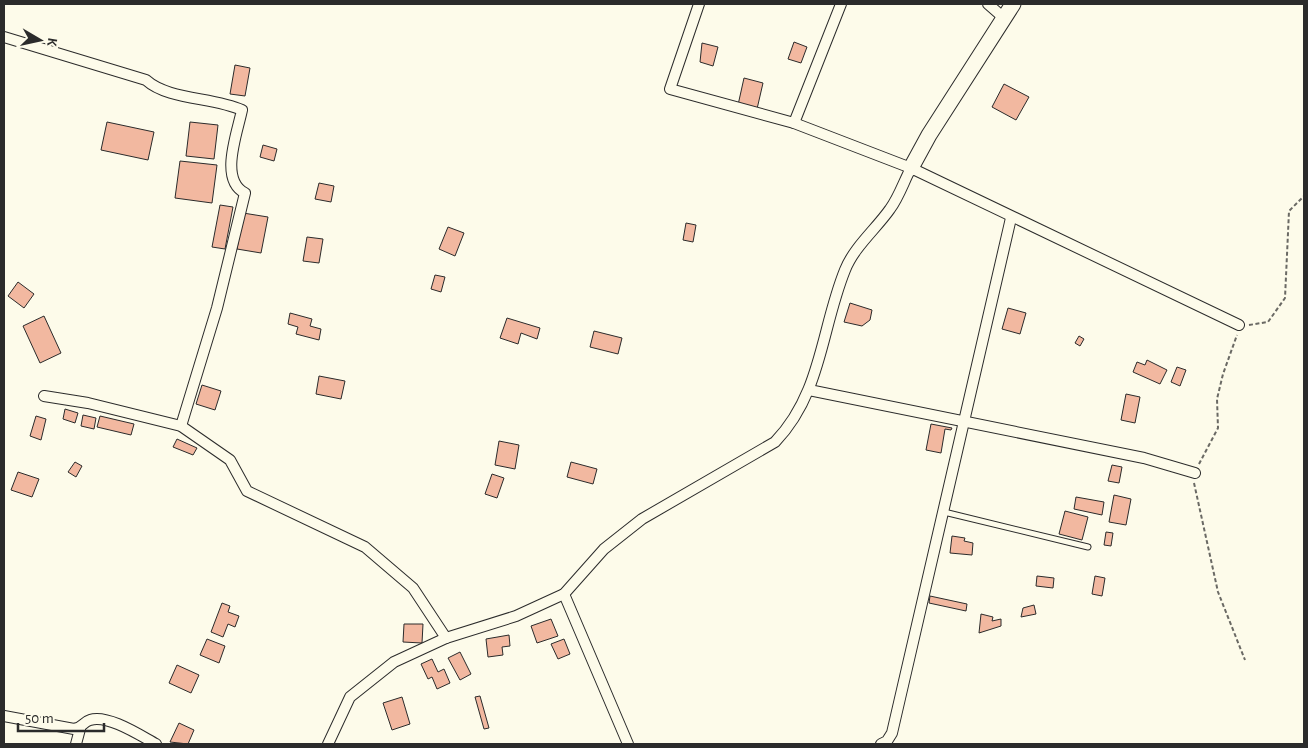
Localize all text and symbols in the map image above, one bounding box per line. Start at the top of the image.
north arrow [15,15,65,65]
text: K [44,37,59,48]
scale bar [18,700,104,732]
text: 50 m [25,711,54,726]

